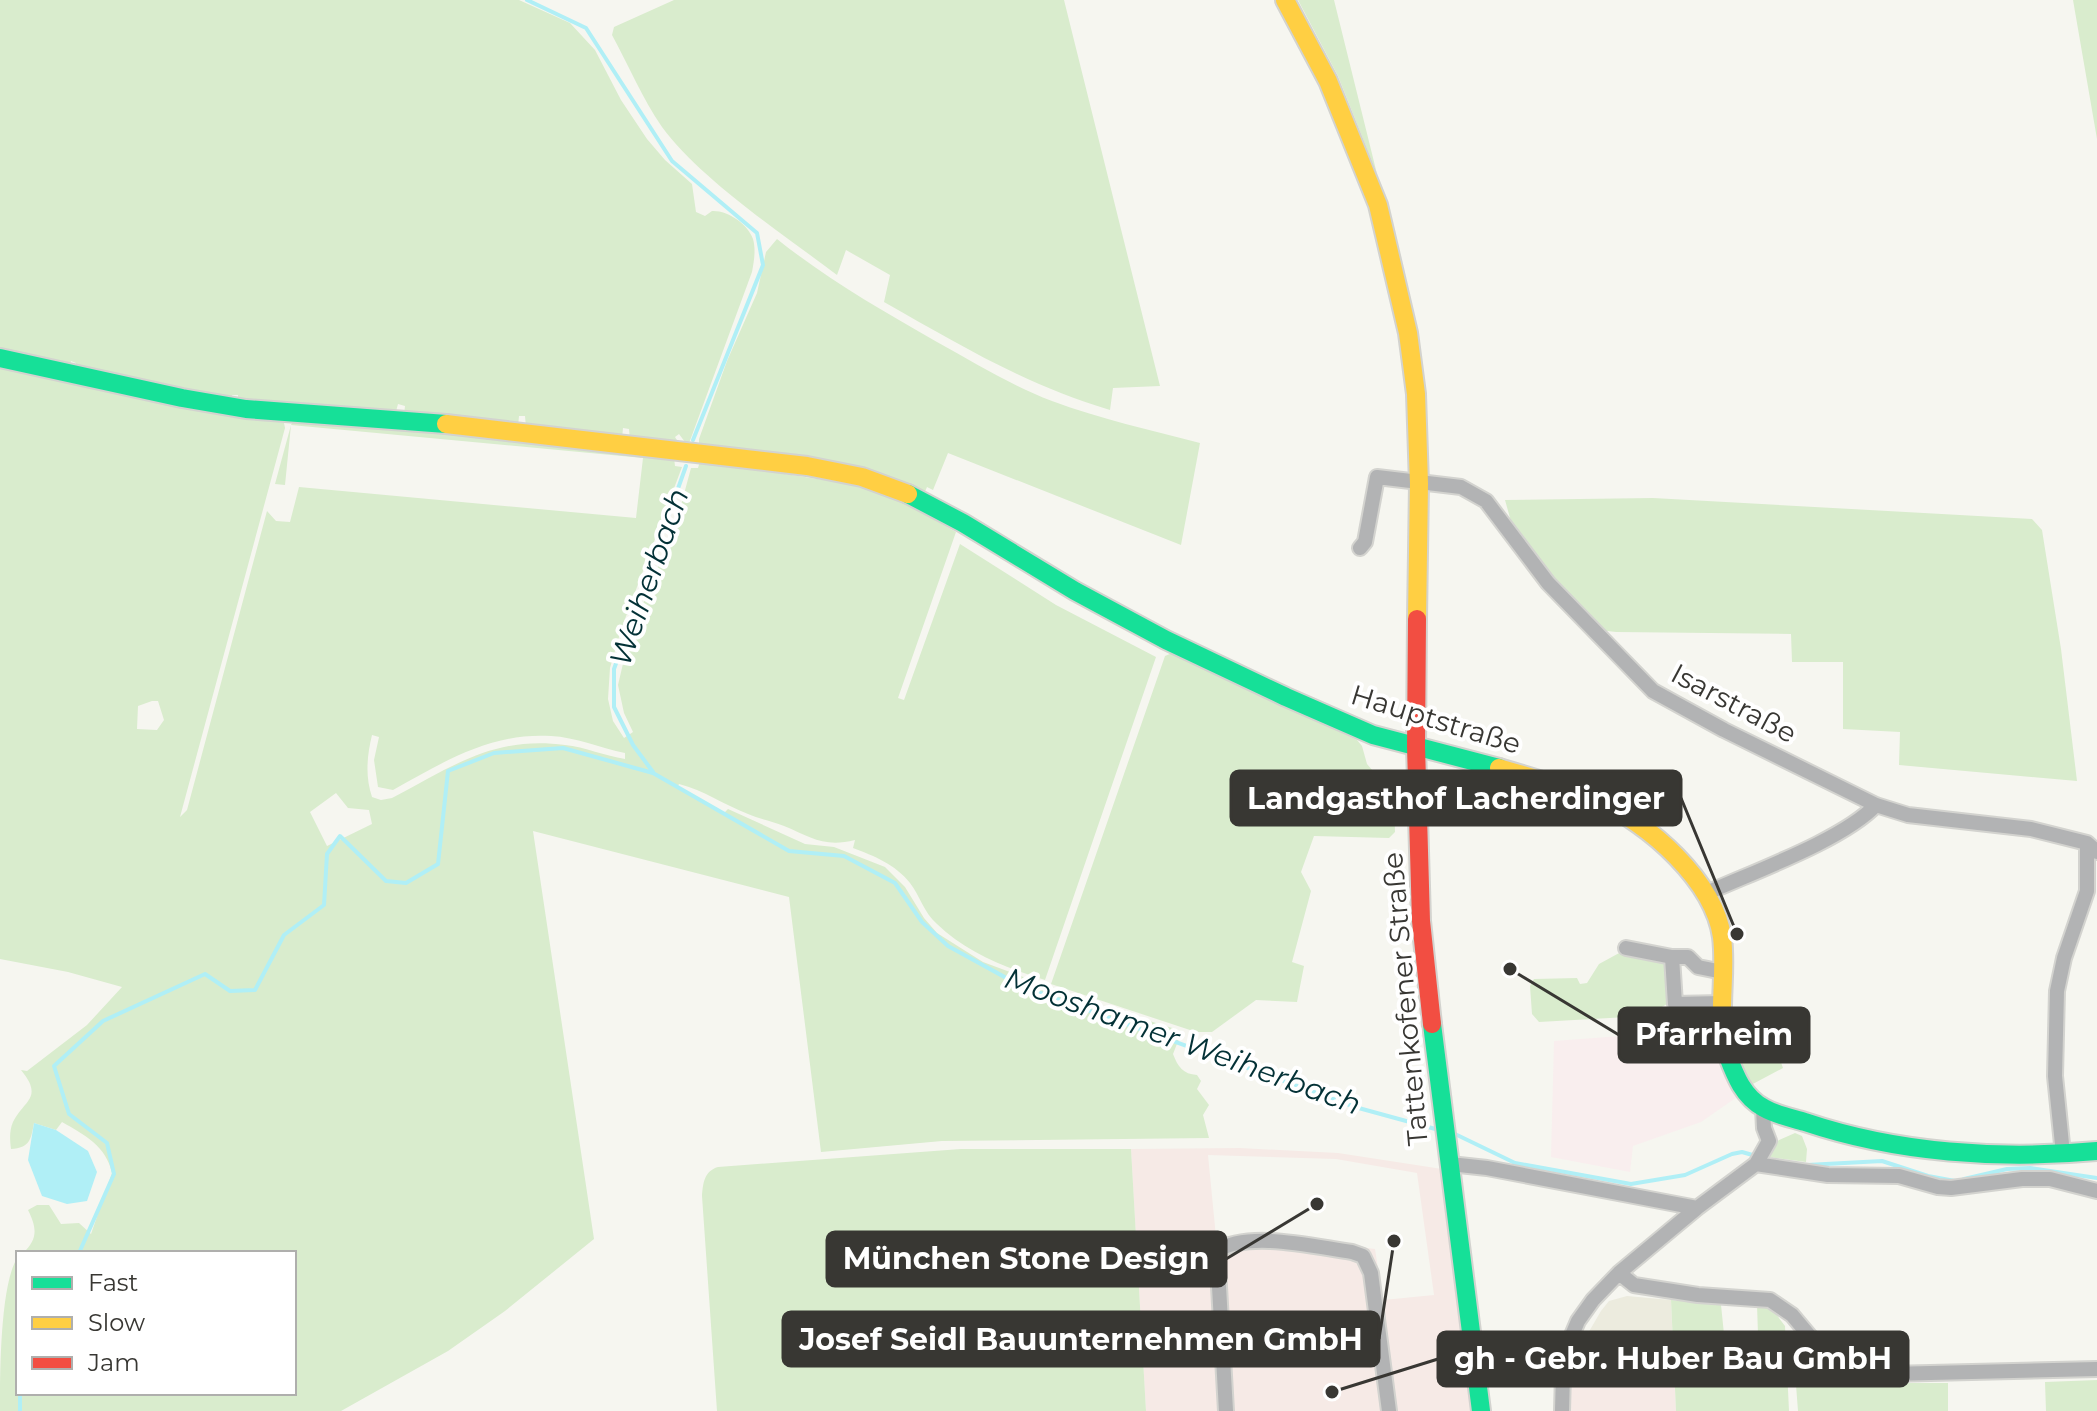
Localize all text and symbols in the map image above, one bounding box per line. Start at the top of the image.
water label: Weiherbach [601,483,697,671]
street label: Isarstraße [1666,656,1802,750]
street label: Hauptstraße [1347,677,1525,761]
callout: Landgasthof Lacherdinger [1231,771,1681,825]
text: Landgasthof Lacherdinger [1247,780,1665,817]
street label: Tattenkofener Straße [1375,851,1435,1147]
water label: Mooshamer Weiherbach [1000,959,1366,1123]
callout: Pfarrheim [1619,1008,1809,1062]
text: Pfarrheim [1635,1016,1793,1053]
callout: München Stone Design [827,1232,1226,1286]
text: München Stone Design [843,1240,1209,1277]
legend [16,1251,296,1395]
text: Fast [88,1268,139,1297]
text: Slow [88,1308,145,1337]
callout: Josef Seidl Bauunternehmen GmbH [783,1312,1379,1366]
text: Josef Seidl Bauunternehmen GmbH [798,1321,1363,1358]
callout: gh - Gebr. Huber Bau GmbH [1438,1332,1908,1386]
text: gh - Gebr. Huber Bau GmbH [1454,1340,1892,1377]
text: Jam [87,1348,140,1377]

